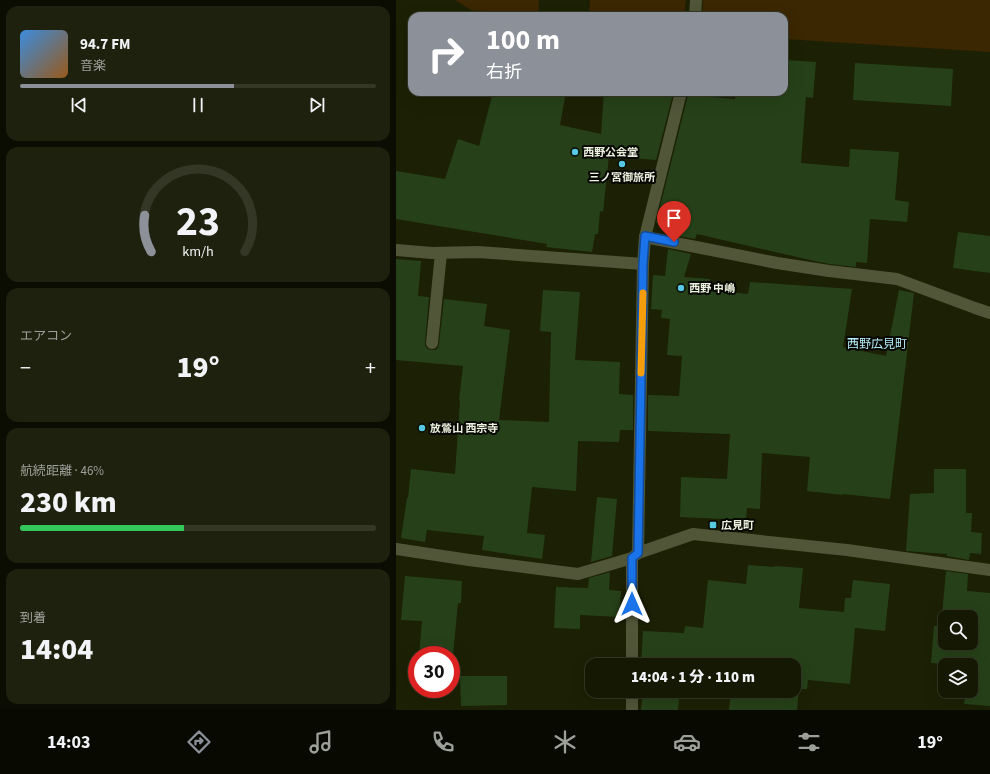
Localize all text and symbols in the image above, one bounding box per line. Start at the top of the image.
text: 100 m [486,20,560,60]
icon: right [420,28,472,80]
text: 94.7 FM [80,34,131,55]
text: 音楽 [80,57,106,75]
text: 右折 [486,60,522,85]
icon: previous [68,94,90,116]
icon: pause [187,94,209,116]
icon: next [306,94,328,116]
place label: 西野公会堂 [583,145,638,160]
marker: 西野公会堂 [570,147,580,157]
marker: 三ノ宮御旅所 [617,159,627,169]
place label: 三ノ宮御旅所 [589,170,655,185]
text: 23 [176,192,220,252]
pin [657,201,691,242]
icon: arrive [663,207,685,229]
text: km/h [182,241,214,262]
place label: 西野 中嶋 [689,281,735,296]
marker: 西野 中嶋 [676,283,686,293]
text: エアコン [20,327,72,345]
district label: 西野広見町 [847,336,907,353]
text: 19° [176,346,220,389]
text: − [20,352,31,384]
text: + [365,352,376,384]
place label: 放鶯山 西宗寺 [430,421,498,436]
marker: 放鶯山 西宗寺 [417,423,427,433]
text: 航続距離 · 46% [20,462,104,480]
text: 230 km [20,481,117,524]
place label: 広見町 [721,518,754,533]
marker: 広見町 [708,520,718,530]
position arrow [611,583,653,625]
text: 到着 [20,609,46,627]
map controls [938,610,978,698]
button: search [938,610,978,650]
text: 14:04 [20,628,93,671]
speed limit sign: 30 [408,646,460,698]
button: layers [938,658,978,698]
text: 14:04 · 1 分 · 110 m [631,667,755,688]
icon: directions [185,728,213,756]
icon: music [307,728,335,756]
icon: phone [429,728,457,756]
icon: climate [551,728,579,756]
icon: car [673,728,701,756]
icon: filters [795,728,823,756]
text: 14:03 [47,730,90,755]
text: 19° [917,730,943,755]

